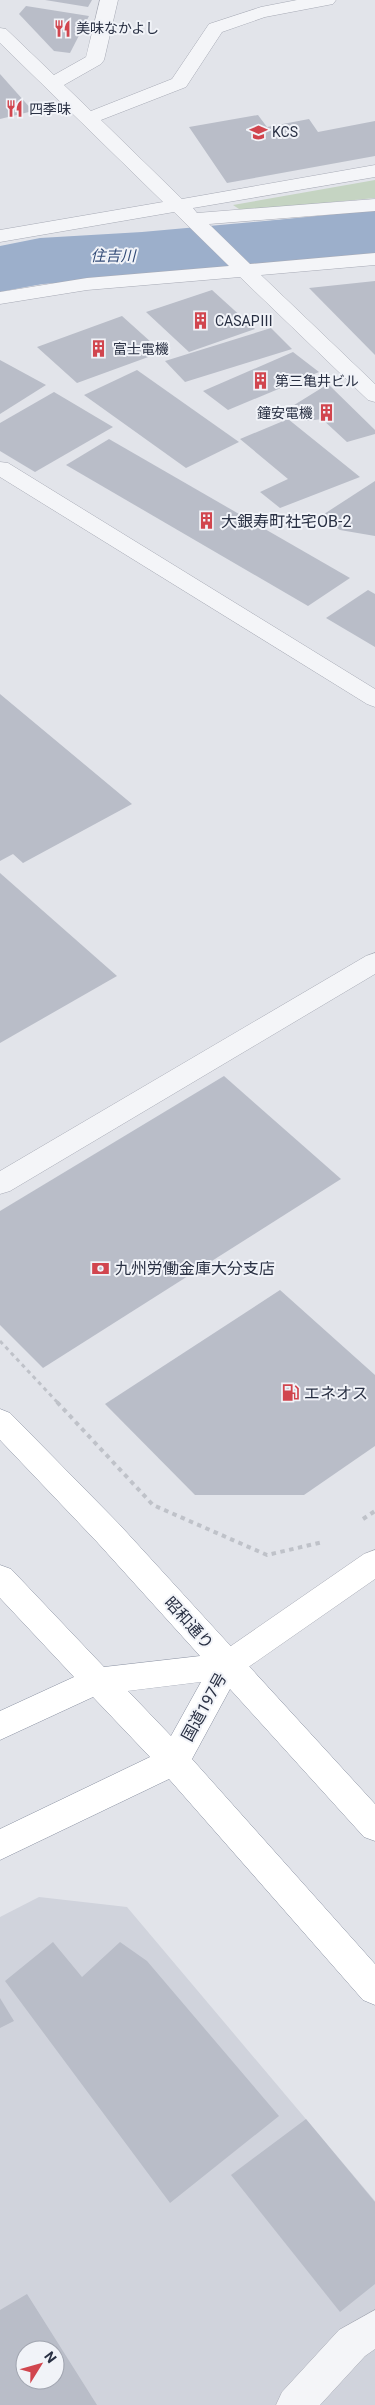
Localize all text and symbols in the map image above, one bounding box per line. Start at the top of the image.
restaurant icon: 美味なかよし [52,18,72,38]
place label: 美味なかよし [76,20,159,36]
restaurant icon: 四季味 [5,99,25,119]
place label: 四季味 [29,101,71,117]
school or university icon: KCS [248,122,268,142]
place label: KCS [272,124,298,140]
water label: 住吉川 [90,247,137,265]
building icon: CASAPⅢ [191,311,211,331]
place label: CASAPⅢ [215,313,274,329]
building icon: 富士電機 [89,339,109,359]
place label: 富士電機 [113,341,169,357]
building icon: 第三亀井ビル [251,371,271,391]
place label: 第三亀井ビル [275,373,359,389]
building icon: 鐘安電機 [317,403,337,423]
place label: 鐘安電機 [257,405,313,421]
building icon: 大銀寿町社宅OB-2 [197,511,217,531]
place label: 大銀寿町社宅OB-2 [221,512,351,531]
bank icon: 九州労働金庫大分支店 [91,1258,111,1278]
place label: 九州労働金庫大分支店 [115,1259,275,1278]
fuel station icon: エネオス [280,1383,300,1403]
place label: エネオス [304,1384,368,1403]
street label: 昭和通り [161,1593,217,1653]
street label: 国道197号 [178,1670,230,1744]
north arrow [15,2340,65,2390]
text: N [41,2348,60,2366]

